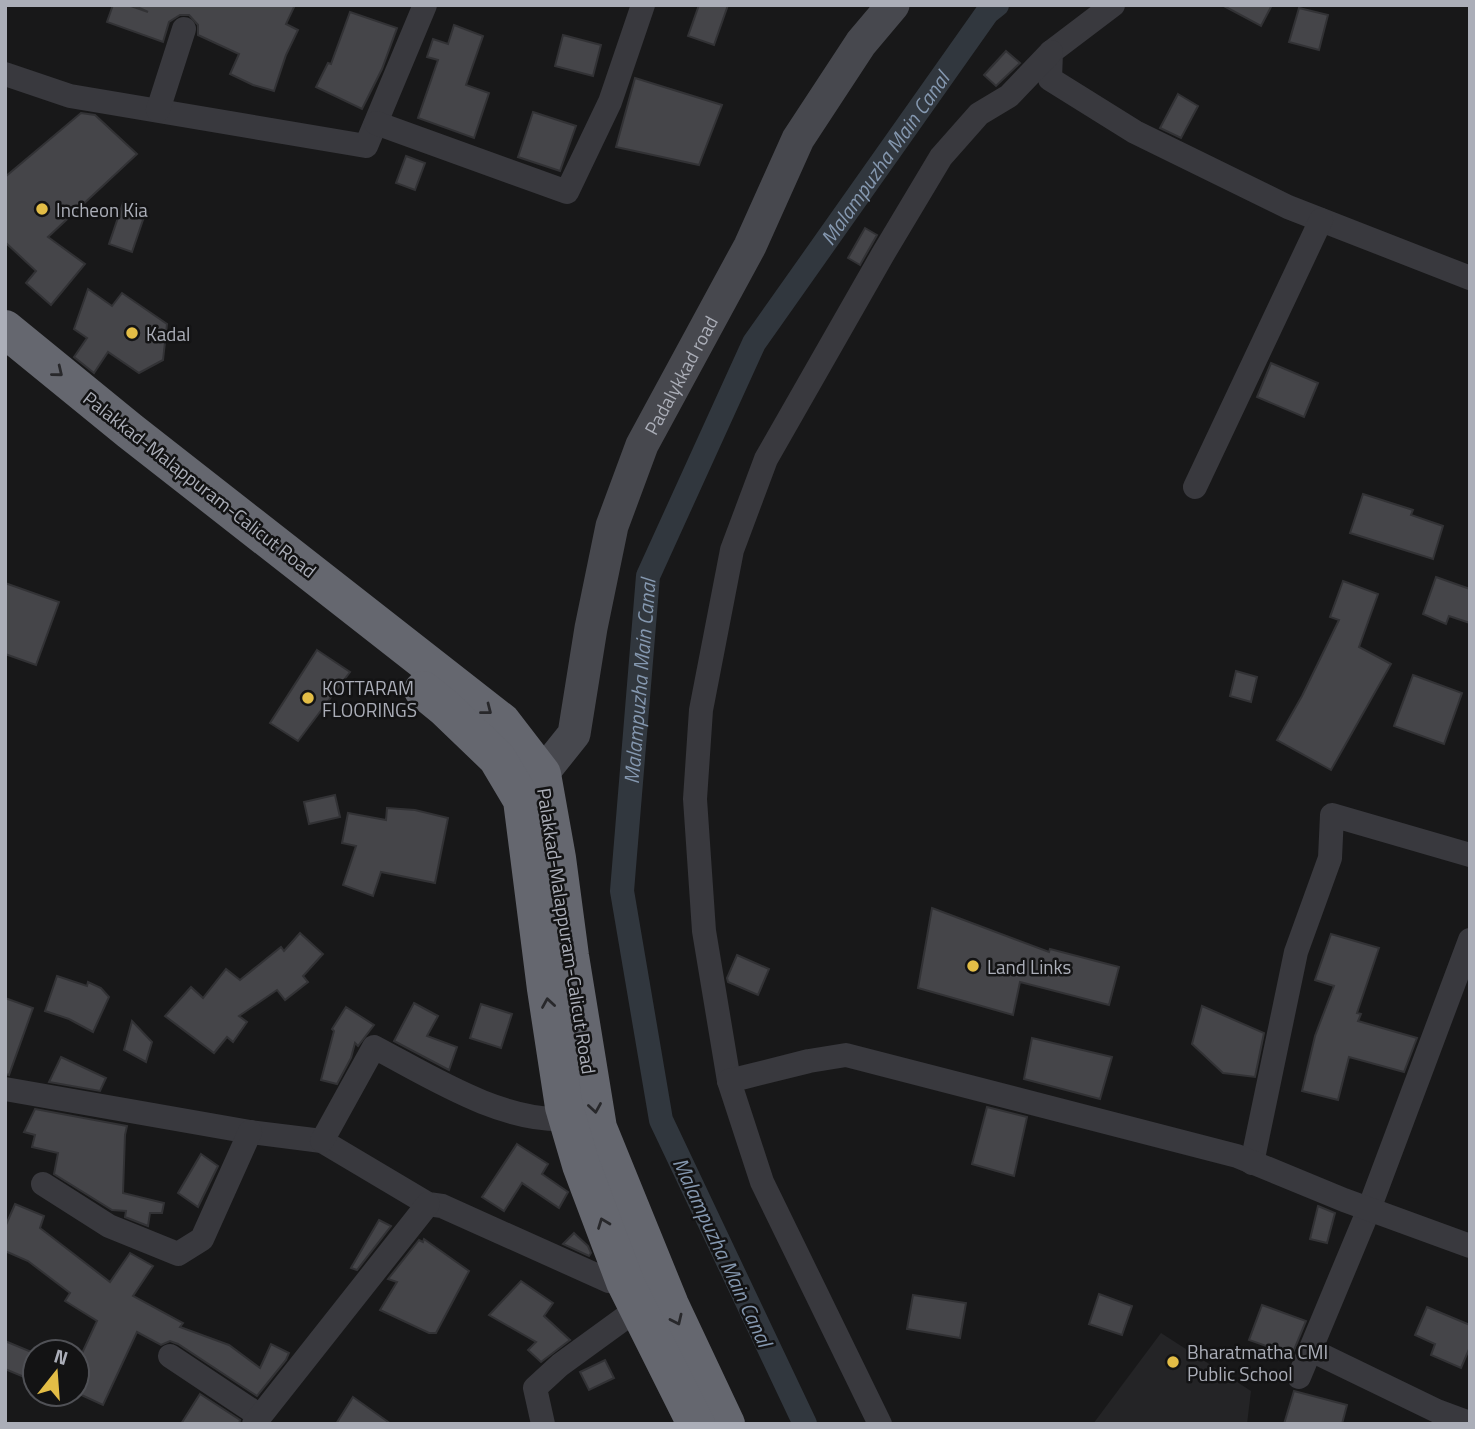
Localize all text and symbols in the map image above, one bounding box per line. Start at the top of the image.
water label: Malampuzha Main Canal [812,63,958,252]
place label: Incheon Kia [56,195,148,224]
marker: Incheon Kia [34,201,50,217]
street label: Padalykkad road [636,310,724,440]
place label: Kadal [146,319,190,348]
marker: Kadal [124,325,140,341]
one-way arrow [51,364,63,377]
street label: Palakkad-Malappuram-Calicut Road [77,384,323,584]
water label: Malampuzha Main Canal [615,575,664,785]
place label: KOTTARAM FLOORINGS [322,673,417,724]
marker: KOTTARAM FLOORINGS [300,690,316,706]
one-way arrow [480,701,492,714]
street label: Palakkad-Malappuram-Calicut Road [530,786,604,1076]
place label: Land Links [987,952,1072,981]
marker: Land Links [965,958,981,974]
one-way arrow [541,997,556,1009]
one-way arrow [587,1103,602,1114]
water label: Malampuzha Main Canal [665,1152,782,1354]
one-way arrow [597,1218,611,1230]
one-way arrow [669,1313,683,1325]
place label: Bharatmatha CMI Public School [1187,1337,1328,1388]
north arrow [21,1338,91,1408]
text: N [51,1340,72,1372]
marker: Bharatmatha CMI Public School [1165,1354,1181,1370]

